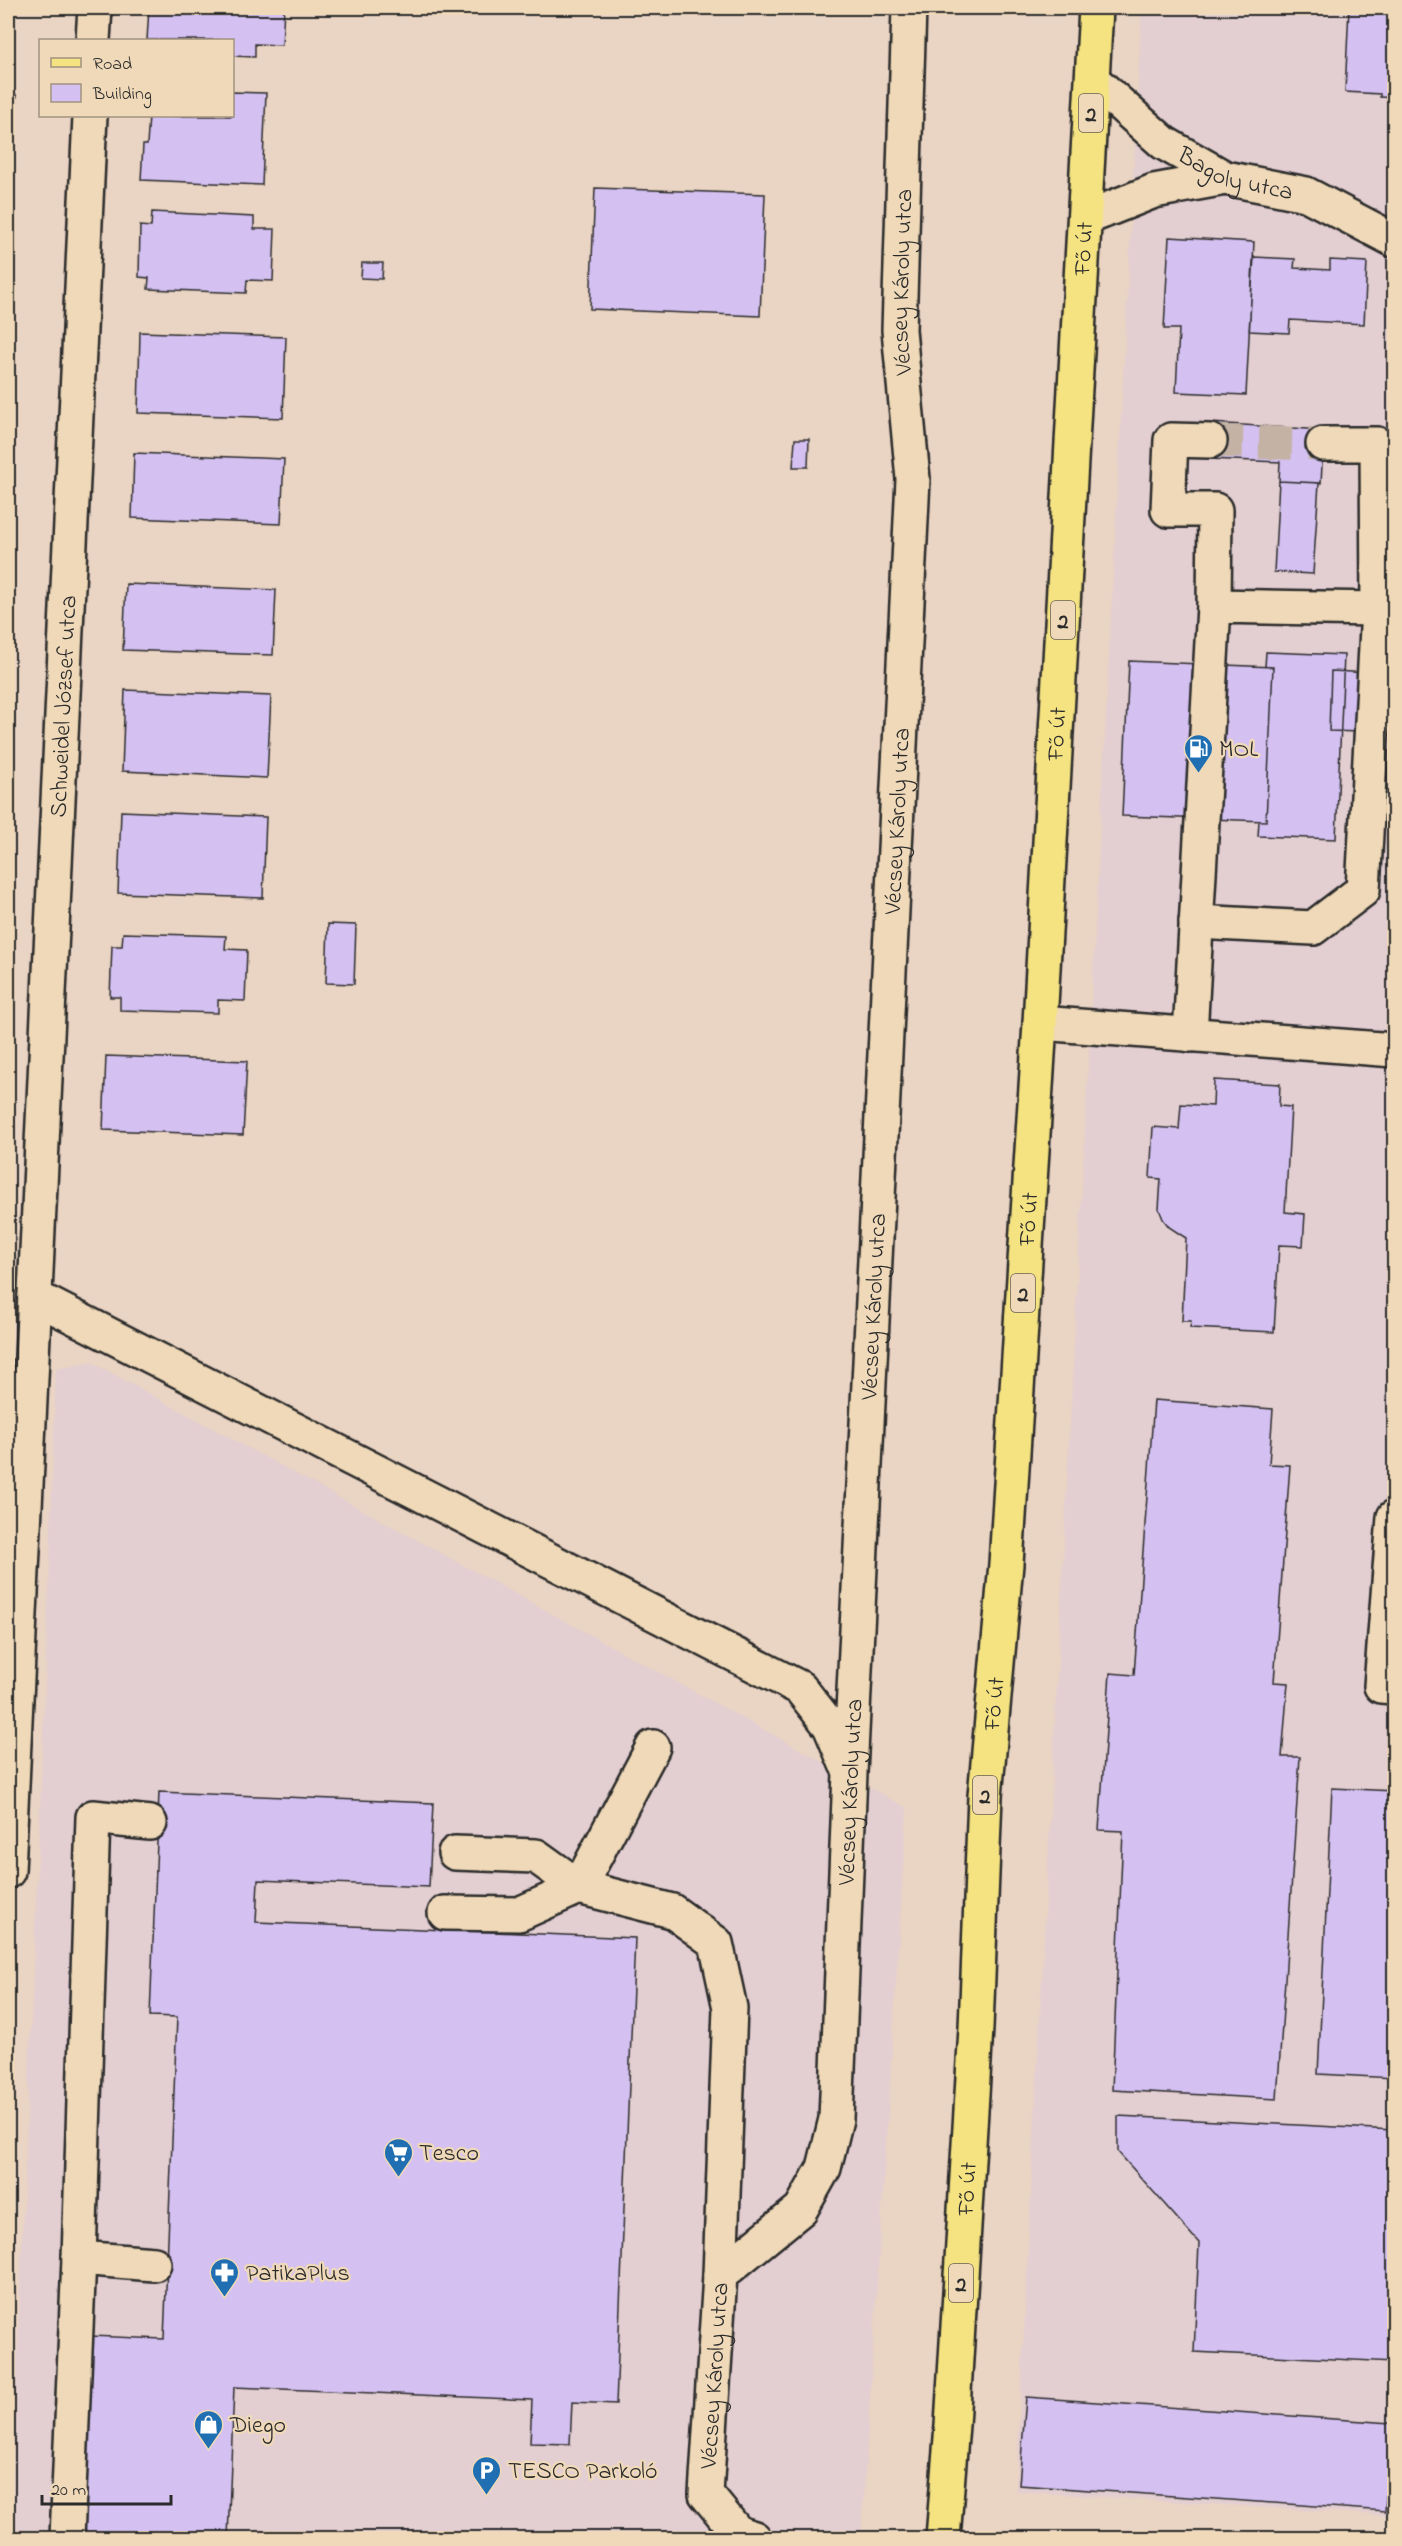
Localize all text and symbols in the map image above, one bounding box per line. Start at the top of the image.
legend [39,39,234,117]
text: Road [93,52,132,78]
text: Building [92,82,152,109]
road number: 2 [1079,94,1103,132]
street label: Bagoly utca [1170,139,1296,211]
street label: Vécsey Károly utca [884,188,923,378]
street label: Fő út [1066,221,1104,277]
street label: Schweidel József utca [42,594,88,818]
road number: 2 [1051,601,1075,639]
street label: Fő út [1039,706,1077,763]
street label: Vécsey Károly utca [877,727,921,916]
fuel station icon: MOL [1182,732,1214,774]
place label: MOL [1219,733,1258,768]
street label: Fő út [1011,1191,1049,1248]
street label: Vécsey Károly utca [853,1212,897,1402]
road number: 2 [1011,1274,1035,1312]
street label: Fő út [976,1676,1016,1733]
street label: Vécsey Károly utca [830,1698,874,1887]
road number: 2 [973,1776,997,1814]
supermarket icon: Tesco [382,2136,414,2178]
place label: Tesco [419,2137,479,2172]
street label: Fő út [950,2161,988,2218]
pharmacy icon: PatikaPlus [209,2256,241,2298]
place label: PatikaPlus [246,2257,350,2292]
road number: 2 [949,2264,973,2302]
street label: Vécsey Károly utca [693,2281,739,2471]
shop icon: Diego [193,2408,225,2450]
place label: Diego [229,2409,286,2444]
parking icon: TESCO Parkoló [471,2454,503,2496]
place label: TESCO Parkoló [508,2455,658,2490]
scale bar [42,2468,171,2506]
text: 20 m [51,2478,86,2504]

